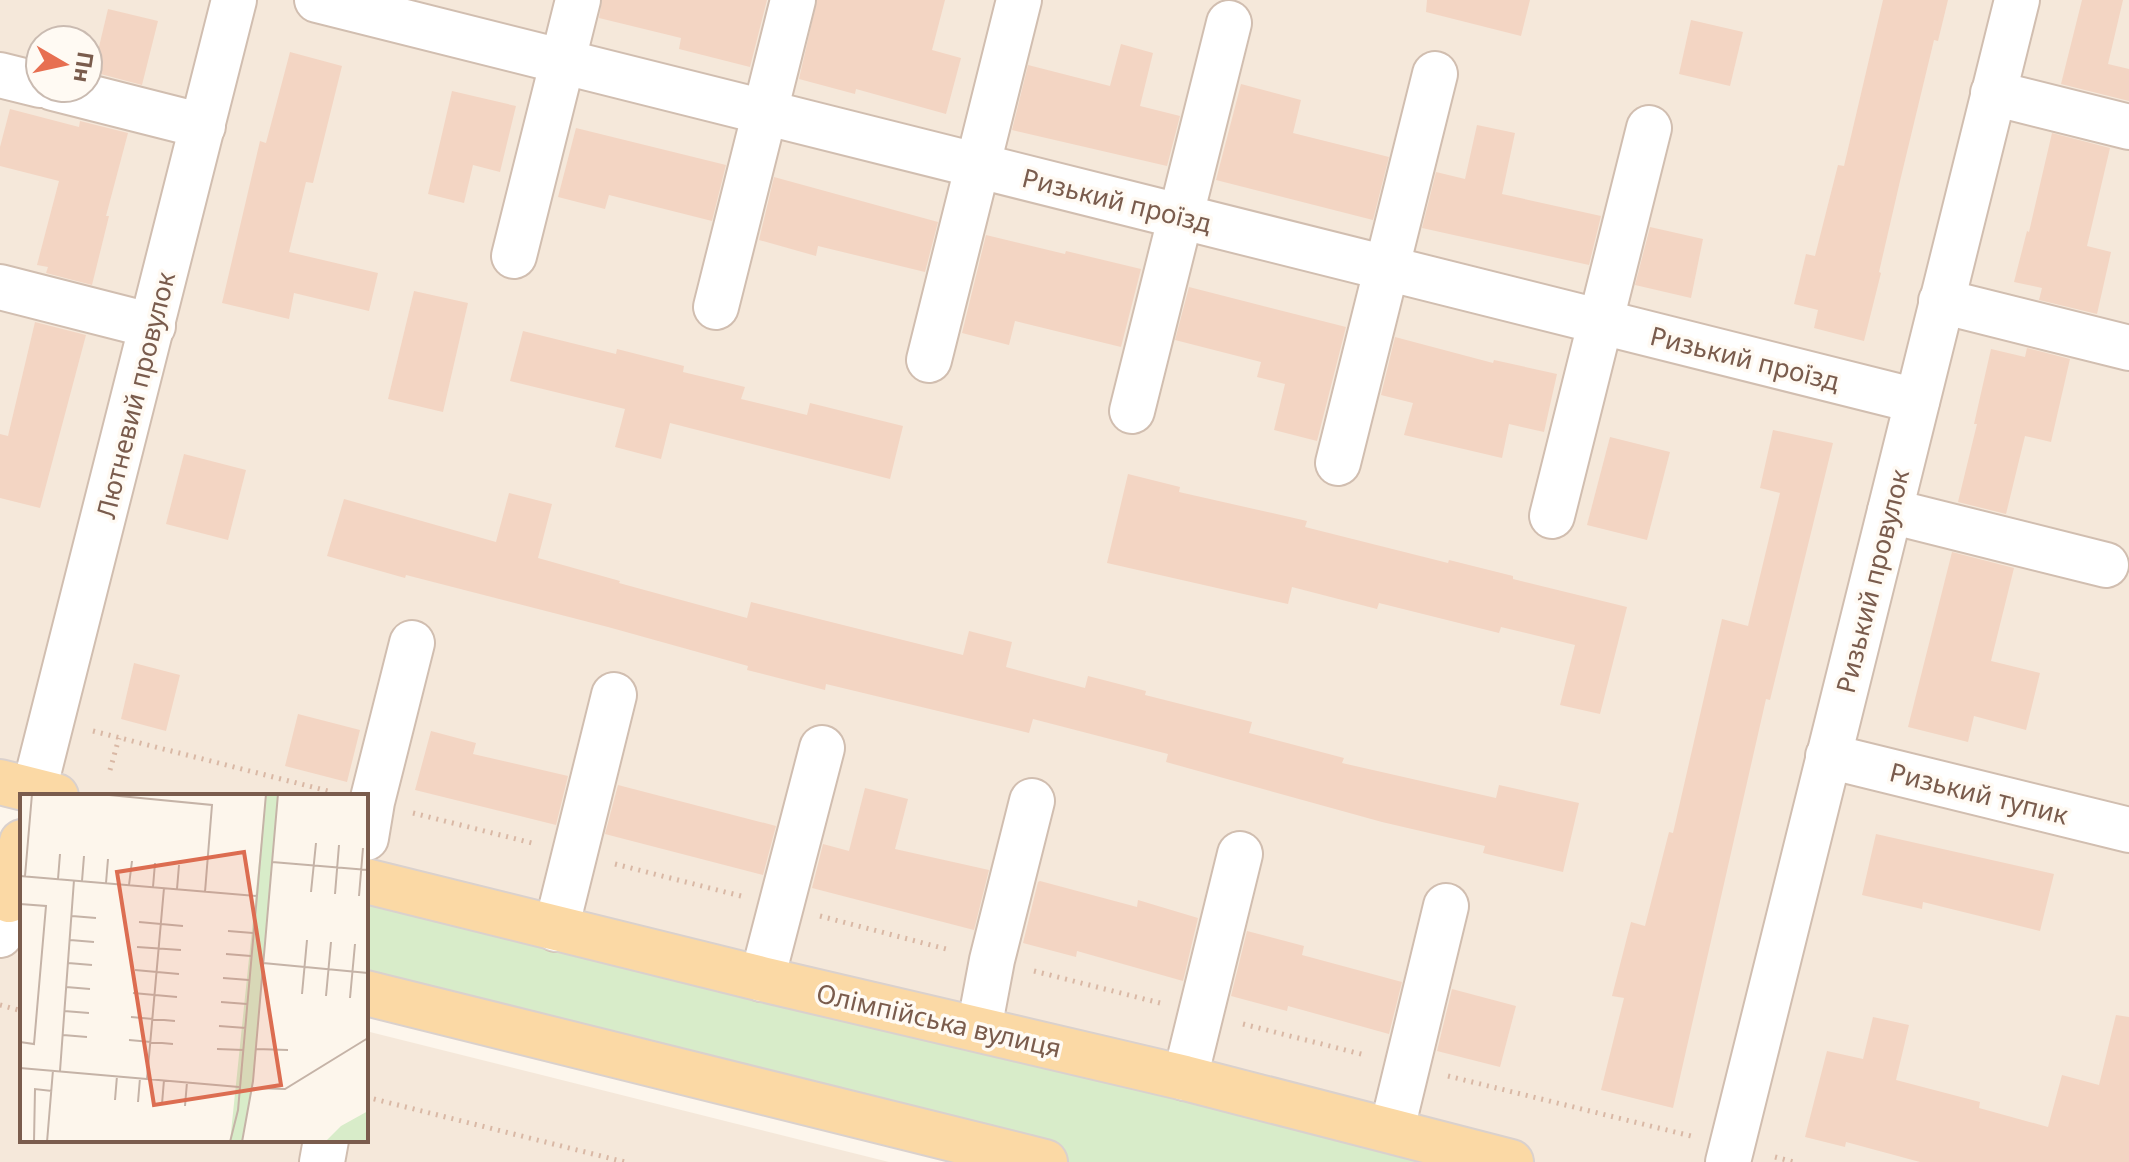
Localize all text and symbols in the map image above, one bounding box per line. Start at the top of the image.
north arrow [24,24,104,104]
text: Пн [67,50,102,85]
street label: Ризький проїзд [1019,159,1216,241]
street label: Лютневий провулок [87,268,183,522]
street label: Ризький проїзд [1647,317,1844,399]
street label: Ризький провулок [1827,465,1917,697]
street label: Ризький тупик [1886,753,2072,833]
inset map [20,794,368,1142]
street label: Олімпійська вулиця [813,974,1065,1066]

